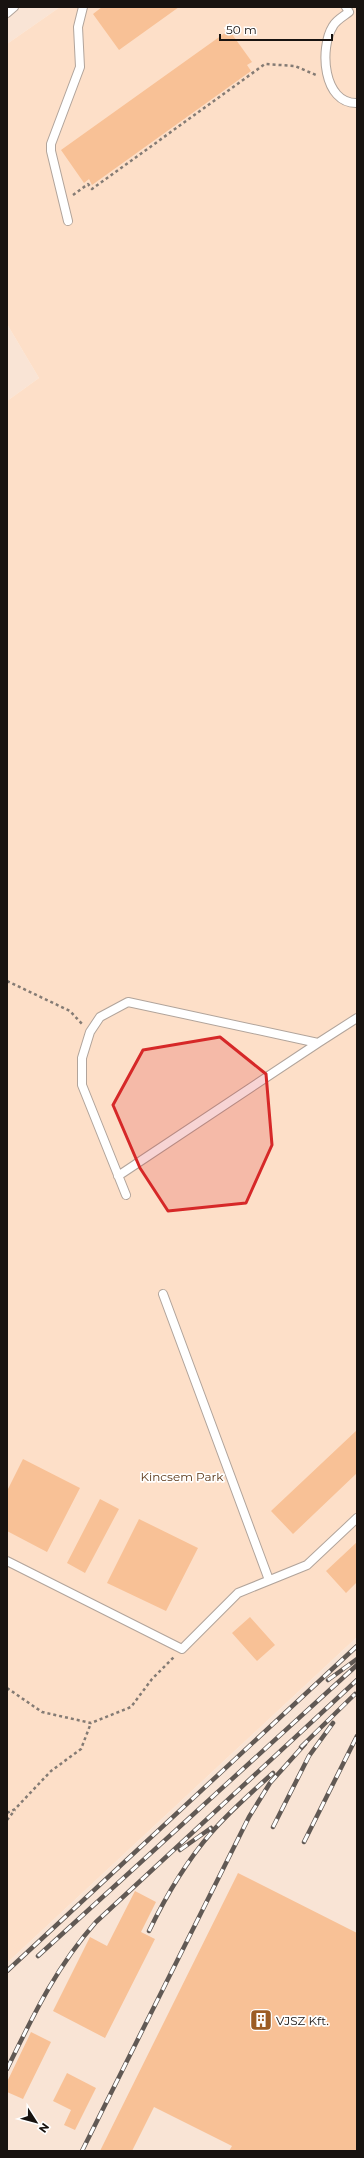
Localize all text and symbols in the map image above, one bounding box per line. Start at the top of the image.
scale bar [220,16,332,42]
text: 50 m [226,22,257,37]
park label: Kincsem Park [140,1469,224,1484]
building icon: VJSZ Kft. [248,2007,274,2033]
place label: VJSZ Kft. [276,2013,329,2028]
north arrow [16,2102,56,2142]
text: N [36,2120,52,2136]

